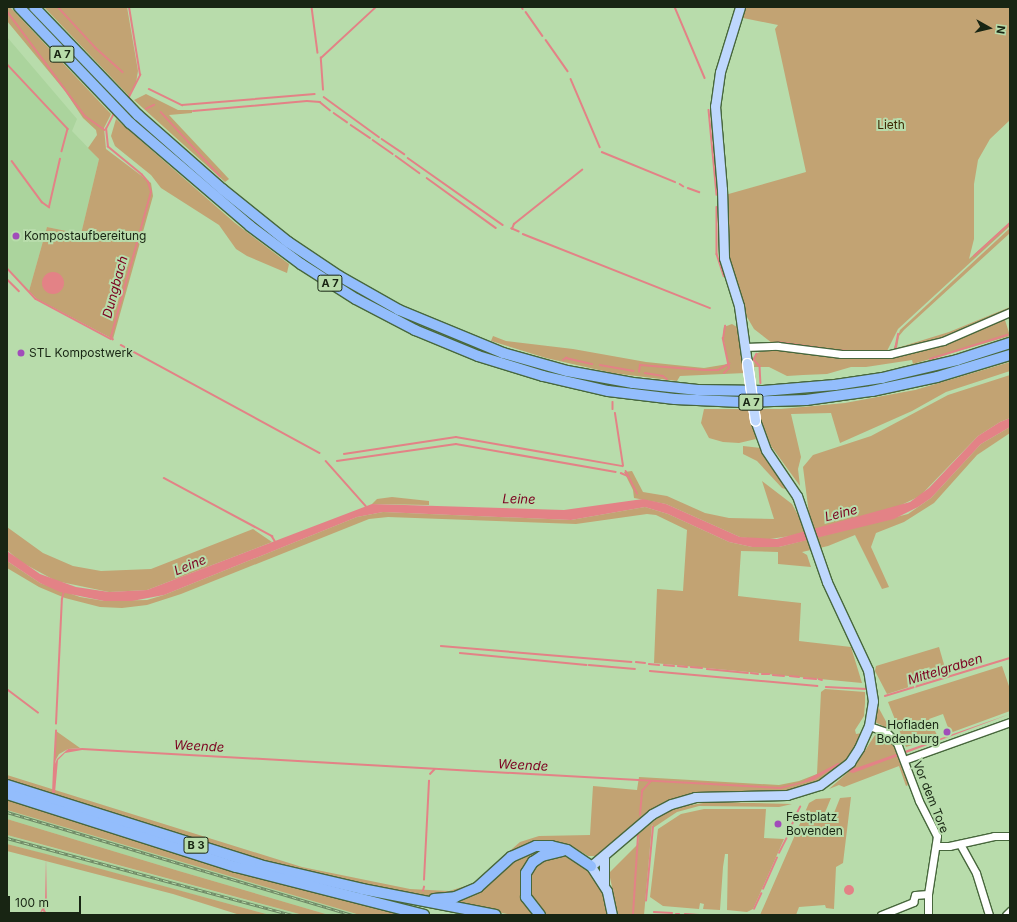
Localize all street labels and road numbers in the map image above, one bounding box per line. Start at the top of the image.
road number: A 7 [49,45,75,63]
road number: A 7 [317,274,343,292]
road number: A 7 [738,393,764,411]
street label: Vor dem Tore [910,759,952,835]
road number: B 3 [183,836,209,854]

